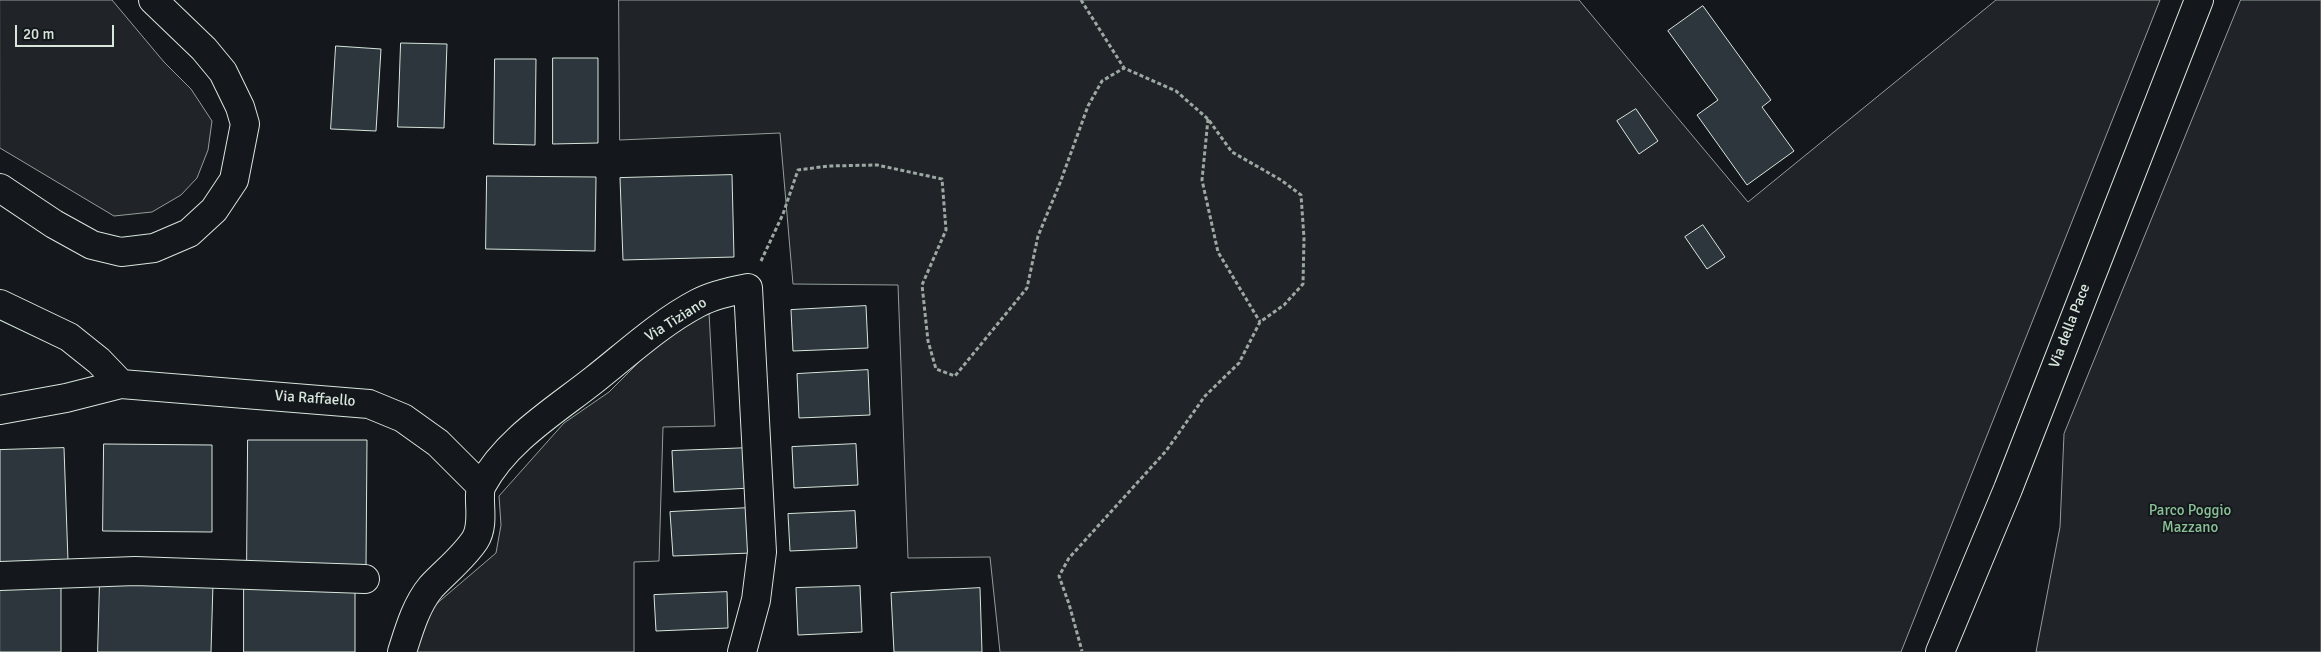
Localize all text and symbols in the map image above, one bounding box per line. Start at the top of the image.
scale bar [18,15,116,47]
text: 20 m [23,25,54,43]
street label: Via della Pace [2046,281,2094,371]
street label: Via Tiziano [642,294,710,346]
street label: Via Raffaello [274,387,356,411]
park label: Parco Poggio Mazzano [2149,502,2231,537]

